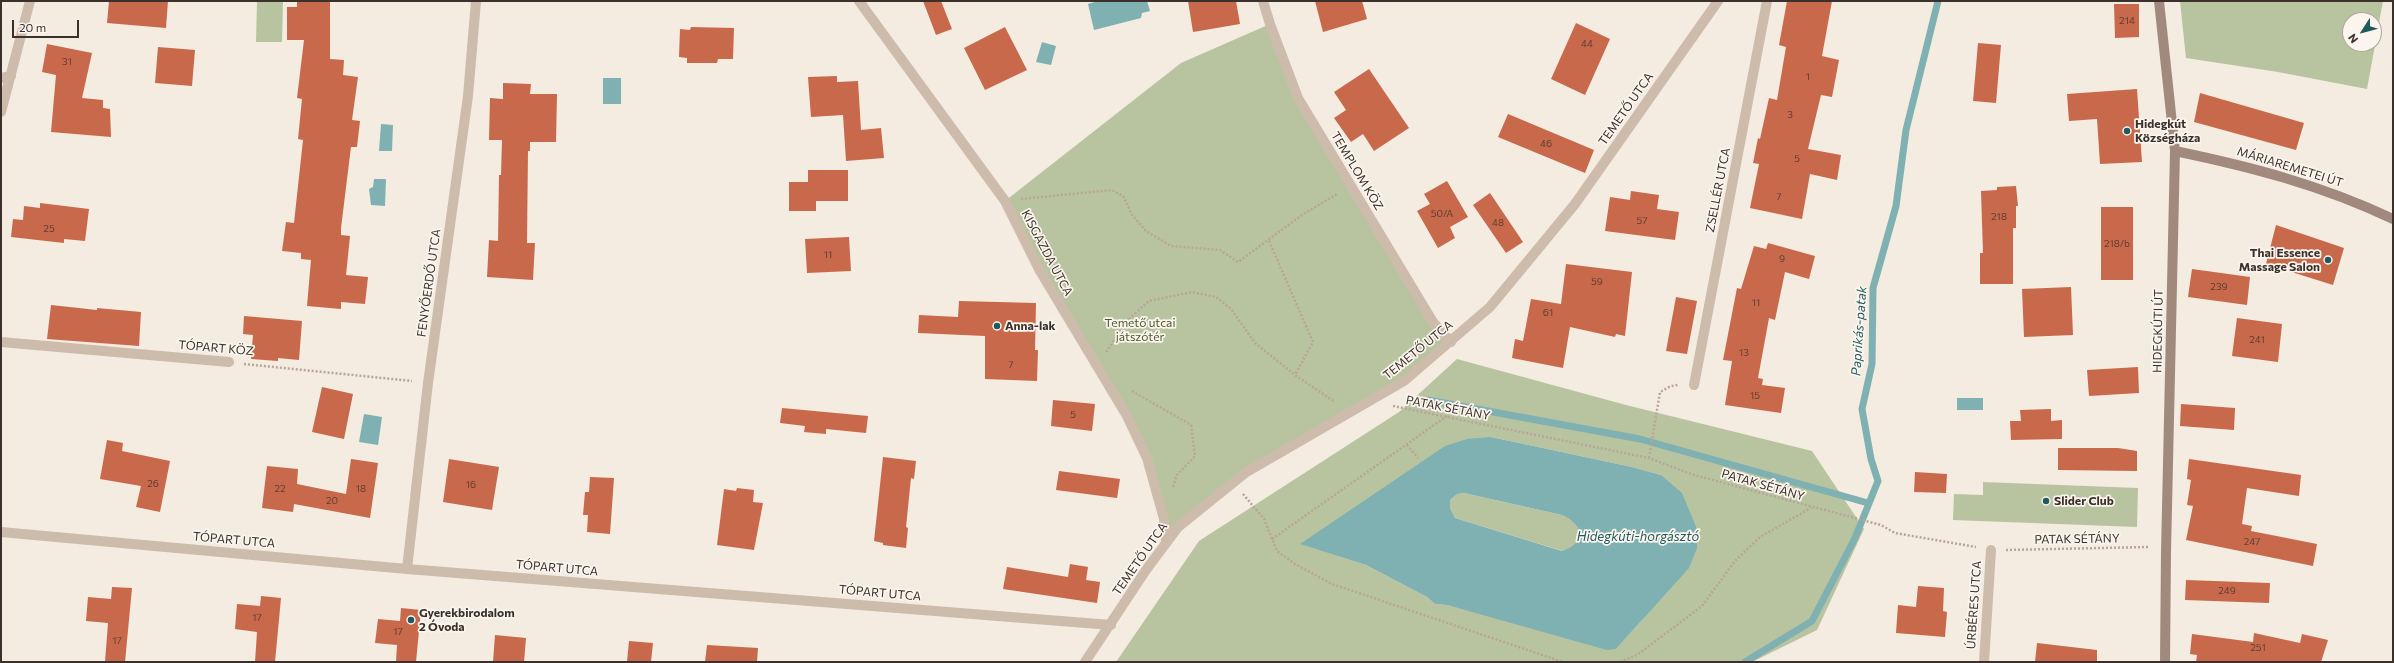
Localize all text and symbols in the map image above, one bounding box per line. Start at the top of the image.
scale bar [14,12,81,38]
north arrow [2342,12,2382,52]
house number: 214 [2119,15,2135,27]
text: 20 m [19,20,46,34]
text: N [2345,32,2360,46]
house number: 44 [1581,38,1593,50]
house number: 31 [62,56,72,68]
street label: TEMETŐ UTCA [1596,70,1656,148]
house number: 1 [1806,71,1810,83]
house number: 3 [1787,109,1793,121]
place label: Hidegkút Községháza [2135,117,2200,145]
marker: Hidegkút Községháza [2122,126,2132,136]
street label: TEMPLOM KÖZ [1328,129,1386,213]
house number: 46 [1540,138,1552,150]
street label: MÁRIAREMETEI ÚT [2235,144,2345,190]
street label: ZSELLÉR UTCA [1703,146,1733,234]
house number: 5 [1794,153,1800,165]
house number: 7 [1776,191,1782,203]
street label: KISGAZDA UTCA [1018,208,1076,298]
house number: 50/A [1431,208,1453,220]
house number: 218 [1991,211,2007,223]
house number: 57 [1636,215,1648,227]
house number: 48 [1492,217,1504,229]
house number: 25 [43,223,55,235]
street label: FENYŐERDŐ UTCA [414,228,444,338]
house number: 218/b [2104,238,2130,250]
place label: Thai Essence Massage Salon [2239,246,2320,274]
house number: 11 [824,249,832,261]
house number: 9 [1779,253,1785,265]
marker: Thai Essence Massage Salon [2323,255,2333,265]
house number: 59 [1591,276,1603,288]
house number: 239 [2210,281,2228,293]
water label: Paprikás-patak [1848,286,1870,376]
street label: HIDEGKÚTI ÚT [2150,289,2166,373]
house number: 11 [1752,297,1760,309]
house number: 61 [1543,307,1553,319]
park label: Temető utcai játszótér [1105,316,1175,344]
street label: TEMETŐ UTCA [1380,318,1456,382]
place label: Anna-lak [1005,319,1055,333]
marker: Anna-lak [992,321,1002,331]
house number: 241 [2249,334,2265,346]
street label: TÓPART KÖZ [178,338,254,358]
house number: 13 [1739,347,1749,359]
house number: 7 [1008,359,1014,371]
house number: 15 [1750,390,1760,402]
street label: PATAK SÉTÁNY [1405,393,1491,423]
house number: 5 [1070,409,1076,421]
street label: PATAK SÉTÁNY [1720,466,1806,504]
house number: 26 [147,478,159,490]
house number: 16 [466,479,476,491]
house number: 22 [274,483,286,495]
house number: 18 [356,483,366,495]
place label: Slider Club [2054,494,2114,508]
house number: 20 [326,495,338,507]
marker: Slider Club [2041,496,2051,506]
street label: TEMETŐ UTCA [1110,520,1170,598]
street label: TÓPART UTCA [192,529,276,551]
water label: Hidegkúti-horgásztó [1577,529,1699,545]
street label: PATAK SÉTÁNY [2034,531,2120,547]
house number: 247 [2244,536,2260,548]
street label: TÓPART UTCA [515,557,599,579]
street label: ÚRBÉRES UTCA [1964,560,1984,650]
street label: TÓPART UTCA [838,582,922,604]
house number: 249 [2218,585,2236,597]
place label: Gyerekbirodalom 2 Óvoda [419,606,515,634]
house number: 17 [252,612,262,624]
marker: Gyerekbirodalom 2 Óvoda [406,615,416,625]
house number: 17 [393,626,403,638]
house number: 17 [112,635,122,647]
house number: 251 [2250,642,2266,654]

